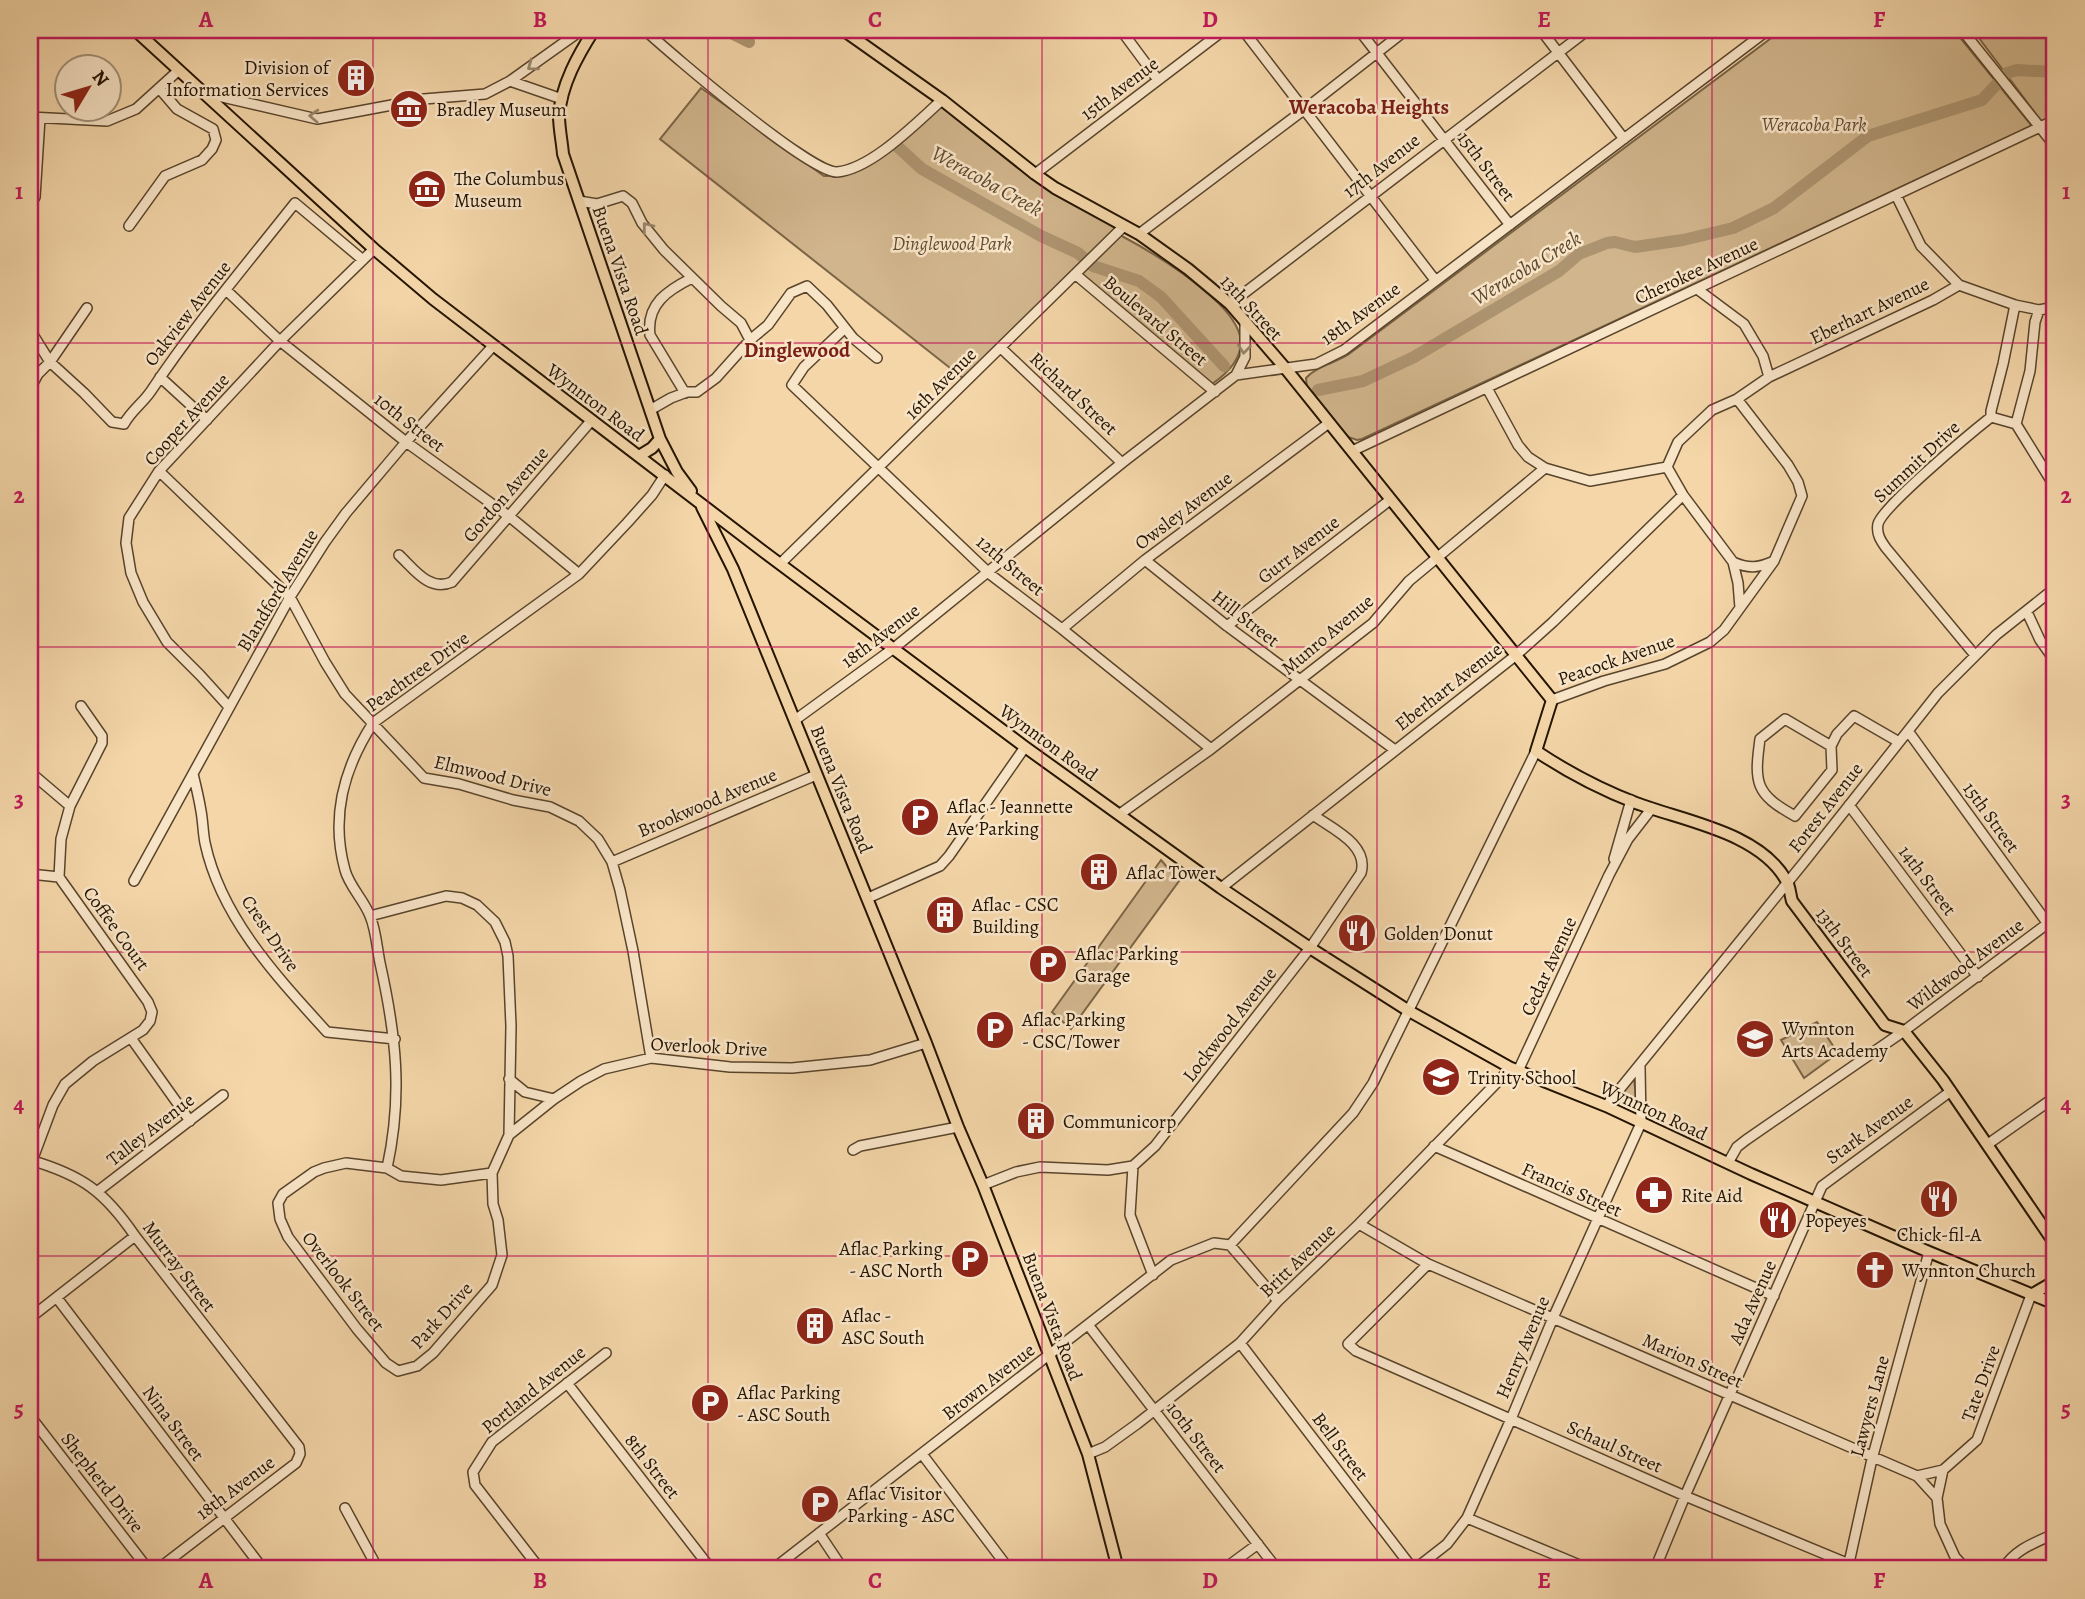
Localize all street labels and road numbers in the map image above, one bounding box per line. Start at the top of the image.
street label: 15th Avenue [1075,51,1164,127]
street label: 15th Street [1451,126,1521,207]
street label: 17th Avenue [1338,127,1426,204]
street label: Buena Vista Road [586,202,655,339]
street label: Cherokee Avenue [1630,231,1762,311]
street label: Oakview Avenue [138,255,237,372]
street label: Boulevard Street [1098,269,1213,372]
street label: 13th Street [1214,269,1289,346]
street label: Eberhart Avenue [1806,271,1933,351]
street label: 18th Avenue [1316,276,1406,352]
street label: 16th Avenue [899,342,982,425]
street label: Richard Street [1024,346,1123,441]
street label: Wynnton Road [540,357,650,449]
street label: Cooper Avenue [138,368,235,472]
street label: 10th Street [368,387,450,459]
street label: Summit Drive [1868,415,1966,509]
street label: Gordon Avenue [457,441,555,548]
street label: Owsley Avenue [1129,465,1238,556]
street label: Gurr Avenue [1252,510,1345,590]
street label: Blandford Avenue [231,524,325,657]
street label: 12th Street [970,529,1050,602]
street label: Hill Street [1206,584,1285,653]
street label: Munro Avenue [1276,588,1379,681]
street label: 18th Avenue [836,598,925,674]
street label: Peachtree Drive [361,625,475,718]
street label: Peacock Avenue [1554,628,1678,692]
street label: Eberhart Avenue [1390,637,1508,737]
street label: Wynnton Road [993,698,1104,788]
street label: Buena Vista Road [804,722,879,858]
street label: Elmwood Drive [431,749,554,803]
street label: Forest Avenue [1782,757,1869,858]
street label: Brookwood Avenue [634,762,781,844]
street label: 15th Street [1957,777,2026,858]
street label: 14th Street [1892,840,1962,921]
street label: Coffee Court [77,881,156,976]
street label: Crest Drive [235,890,305,977]
street label: 13th Street [1809,902,1879,983]
street label: Wildwood Avenue [1901,912,2029,1018]
street label: Cedar Avenue [1515,913,1583,1020]
street label: Lockwood Avenue [1177,962,1283,1087]
street label: Overlook Drive [650,1031,768,1063]
street label: Wynnton Road [1595,1074,1712,1148]
street label: Talley Avenue [101,1087,200,1172]
street label: Stark Avenue [1821,1089,1919,1170]
street label: Francis Street [1517,1156,1626,1224]
street label: Murray Street [136,1216,222,1317]
street label: Britt Avenue [1254,1218,1342,1304]
street label: Overlook Street [296,1226,391,1337]
street label: Buena Vista Road [1016,1248,1089,1385]
street label: Ada Avenue [1722,1256,1783,1350]
street label: Park Drive [405,1276,479,1355]
street label: Henry Avenue [1490,1292,1556,1403]
street label: Marion Street [1638,1327,1747,1395]
street label: Brown Avenue [937,1337,1041,1426]
street label: Portland Avenue [476,1340,591,1440]
street label: Tate Drive [1955,1342,2007,1425]
street label: Lawyers Lane [1844,1353,1896,1460]
street label: Nina Street [136,1380,210,1467]
street label: 10th Street [1160,1397,1232,1479]
street label: Bell Street [1306,1407,1374,1486]
street label: Schaul Street [1563,1414,1667,1480]
street label: Shepherd Drive [55,1427,150,1538]
street label: 8th Street [619,1429,686,1505]
street label: 18th Avenue [191,1450,280,1526]

